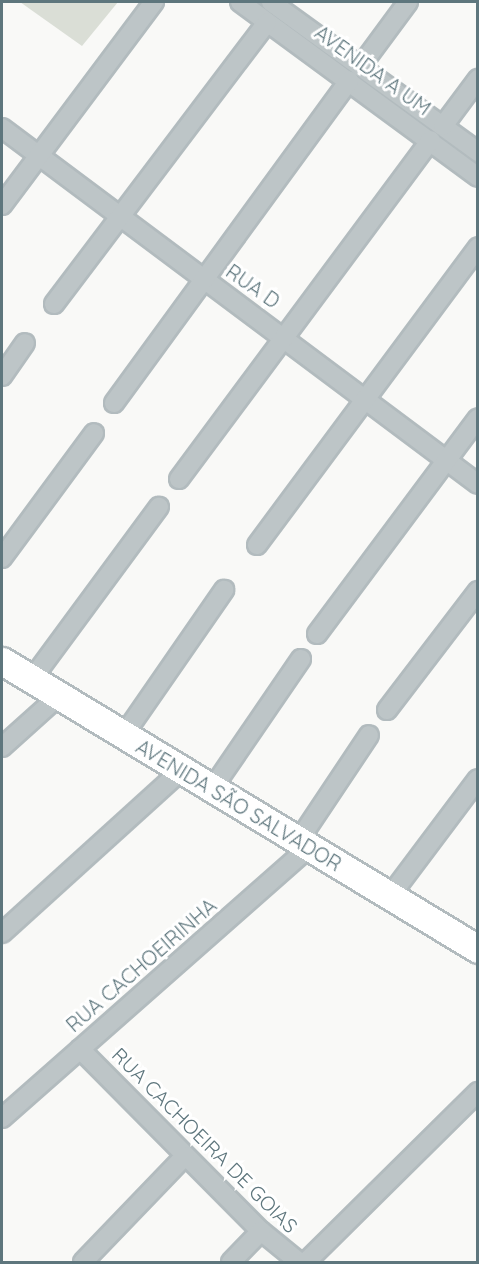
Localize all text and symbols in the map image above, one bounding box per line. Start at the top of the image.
street label: AVENIDA A UM [310,20,436,120]
street label: RUA D [221,259,285,313]
street label: AVENIDA SÃO SALVADOR [132,734,346,876]
street label: RUA CACHOEIRINHA [61,893,221,1037]
street label: RUA CACHOEIRA DE GOIAS [107,1042,303,1238]

